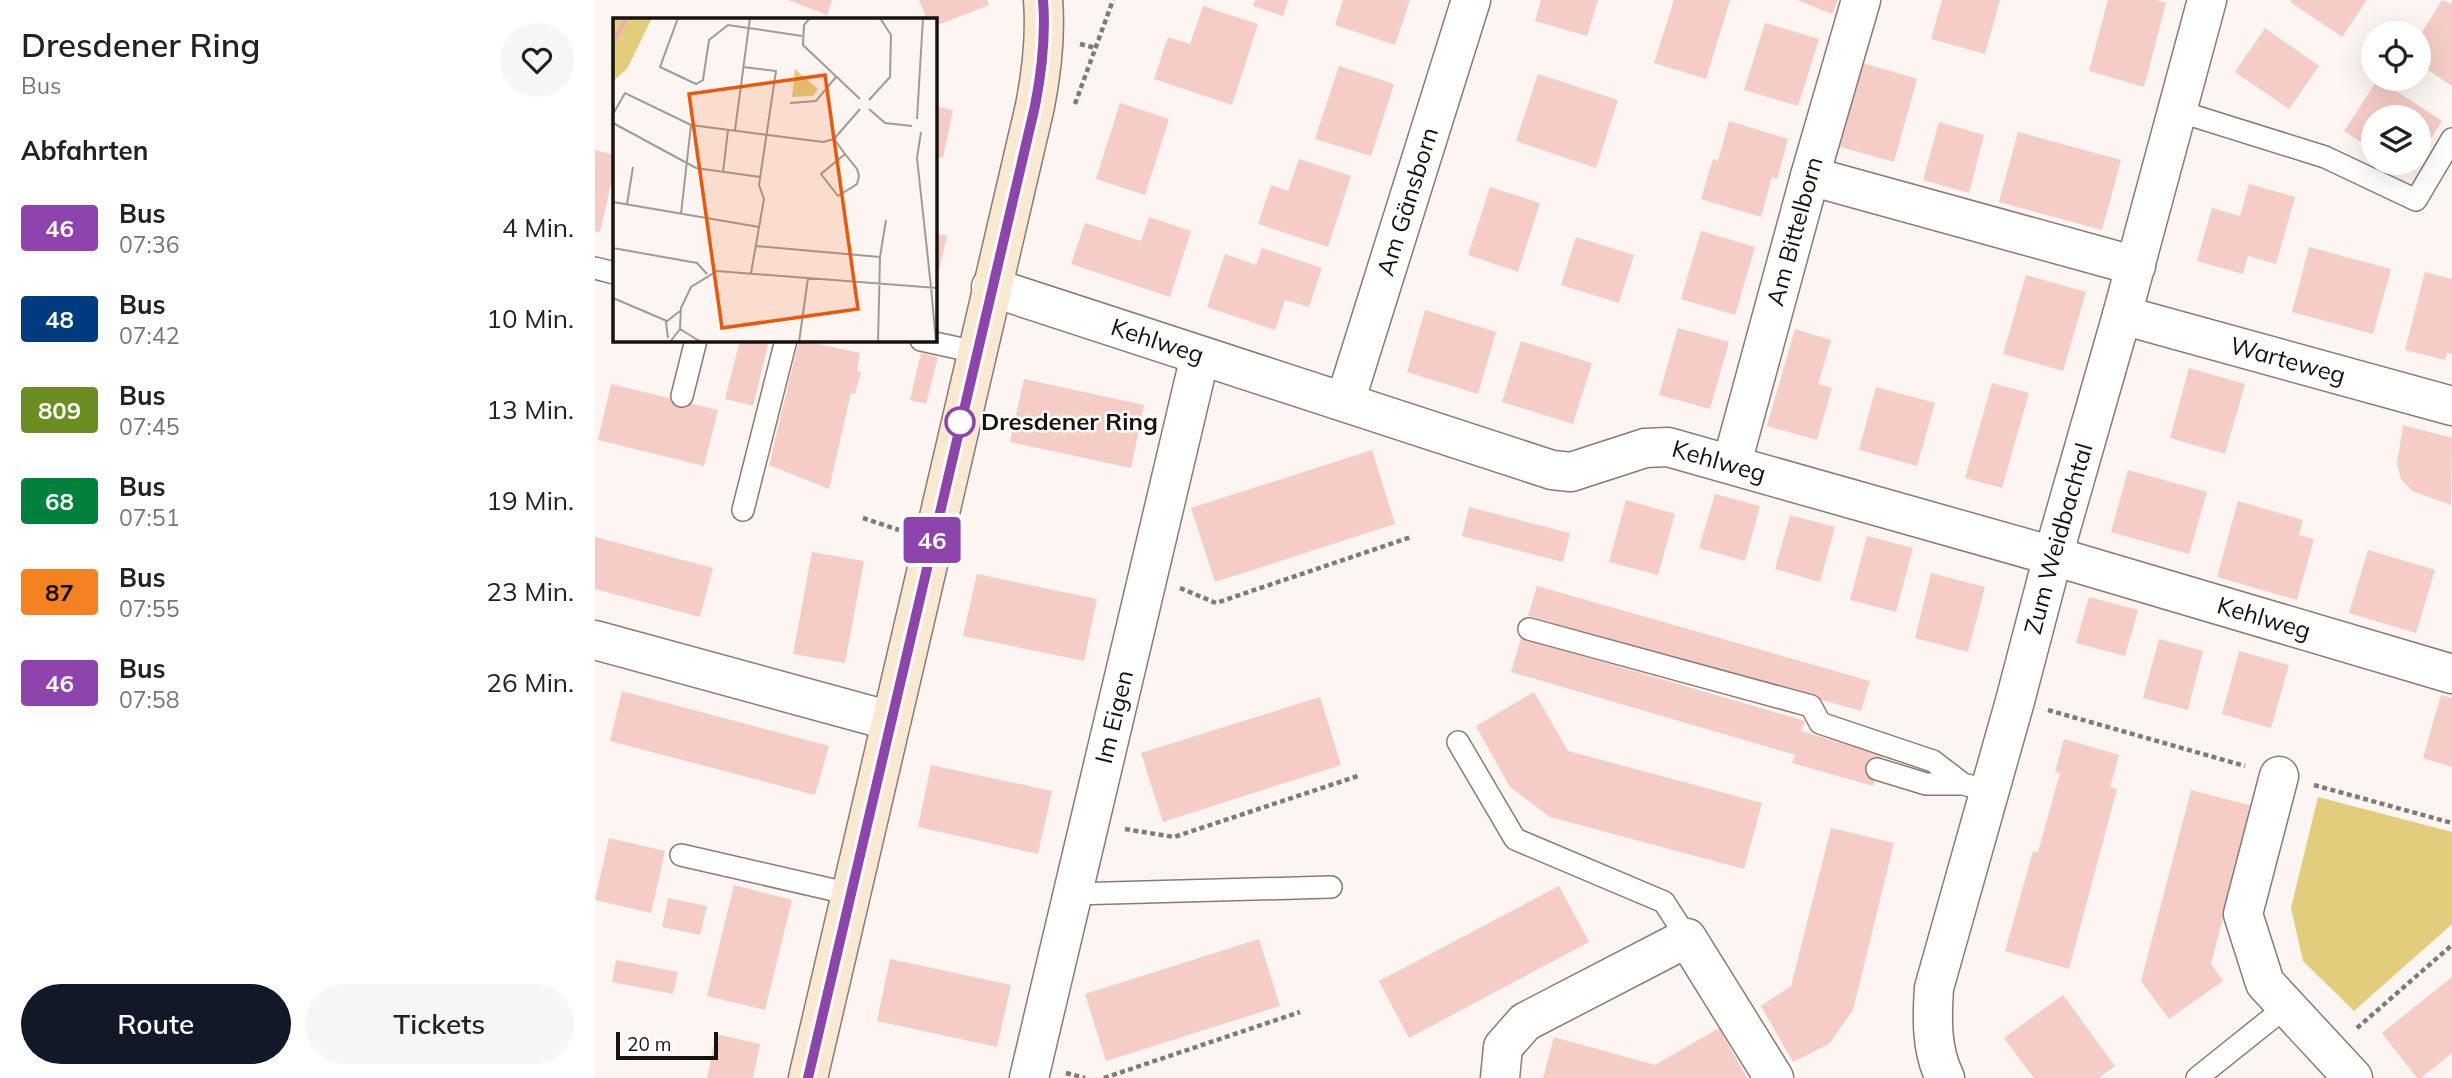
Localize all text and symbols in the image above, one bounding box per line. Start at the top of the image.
inset map [613,18,936,341]
map controls [2361,21,2431,175]
button: locate [2361,21,2431,91]
button: heart [500,23,574,97]
text: Dresdener Ring [21,24,260,65]
text: Bus [21,71,61,100]
button: layers [2361,105,2431,175]
street label: Am Gänsborn [1370,123,1444,279]
text: Abfahrten [21,134,148,167]
street label: Am Bittelborn [1759,153,1829,309]
text: Bus [119,197,165,230]
text: 4 Min. [502,211,574,244]
text: 46 [45,213,74,243]
text: 07:36 [119,230,179,259]
text: Bus [119,288,165,321]
text: 10 Min. [486,302,574,335]
text: 48 [45,304,74,334]
street label: Kehlweg [1107,311,1208,369]
text: 07:42 [119,321,179,350]
street label: Warteweg [2227,330,2349,390]
text: Bus [119,379,165,412]
text: 13 Min. [486,393,574,426]
text: 809 [38,395,81,425]
place label: Dresdener Ring [981,406,1158,436]
marker: Dresdener Ring [945,407,975,437]
text: 07:45 [119,412,179,441]
street label: Kehlweg [1669,433,1770,488]
street label: Zum Weidbachtal [2017,439,2099,637]
text: Bus [119,470,165,503]
text: 19 Min. [486,484,574,517]
text: 68 [45,486,74,516]
text: 07:51 [119,503,179,532]
line badge: 46 [901,517,963,563]
text: 46 [918,525,946,555]
text: Bus [119,561,165,594]
text: 23 Min. [486,575,574,608]
text: 87 [45,577,74,607]
street label: Kehlweg [2214,589,2314,645]
text: 07:55 [119,594,179,623]
text: Bus [119,652,165,685]
text: 26 Min. [486,666,574,699]
street label: Im Eigen [1088,667,1139,766]
text: 46 [45,668,74,698]
text: 07:58 [119,685,179,714]
button: Route [21,984,291,1064]
button: Tickets [305,984,574,1064]
scale bar [616,1029,717,1061]
text: 20 m [627,1032,671,1056]

